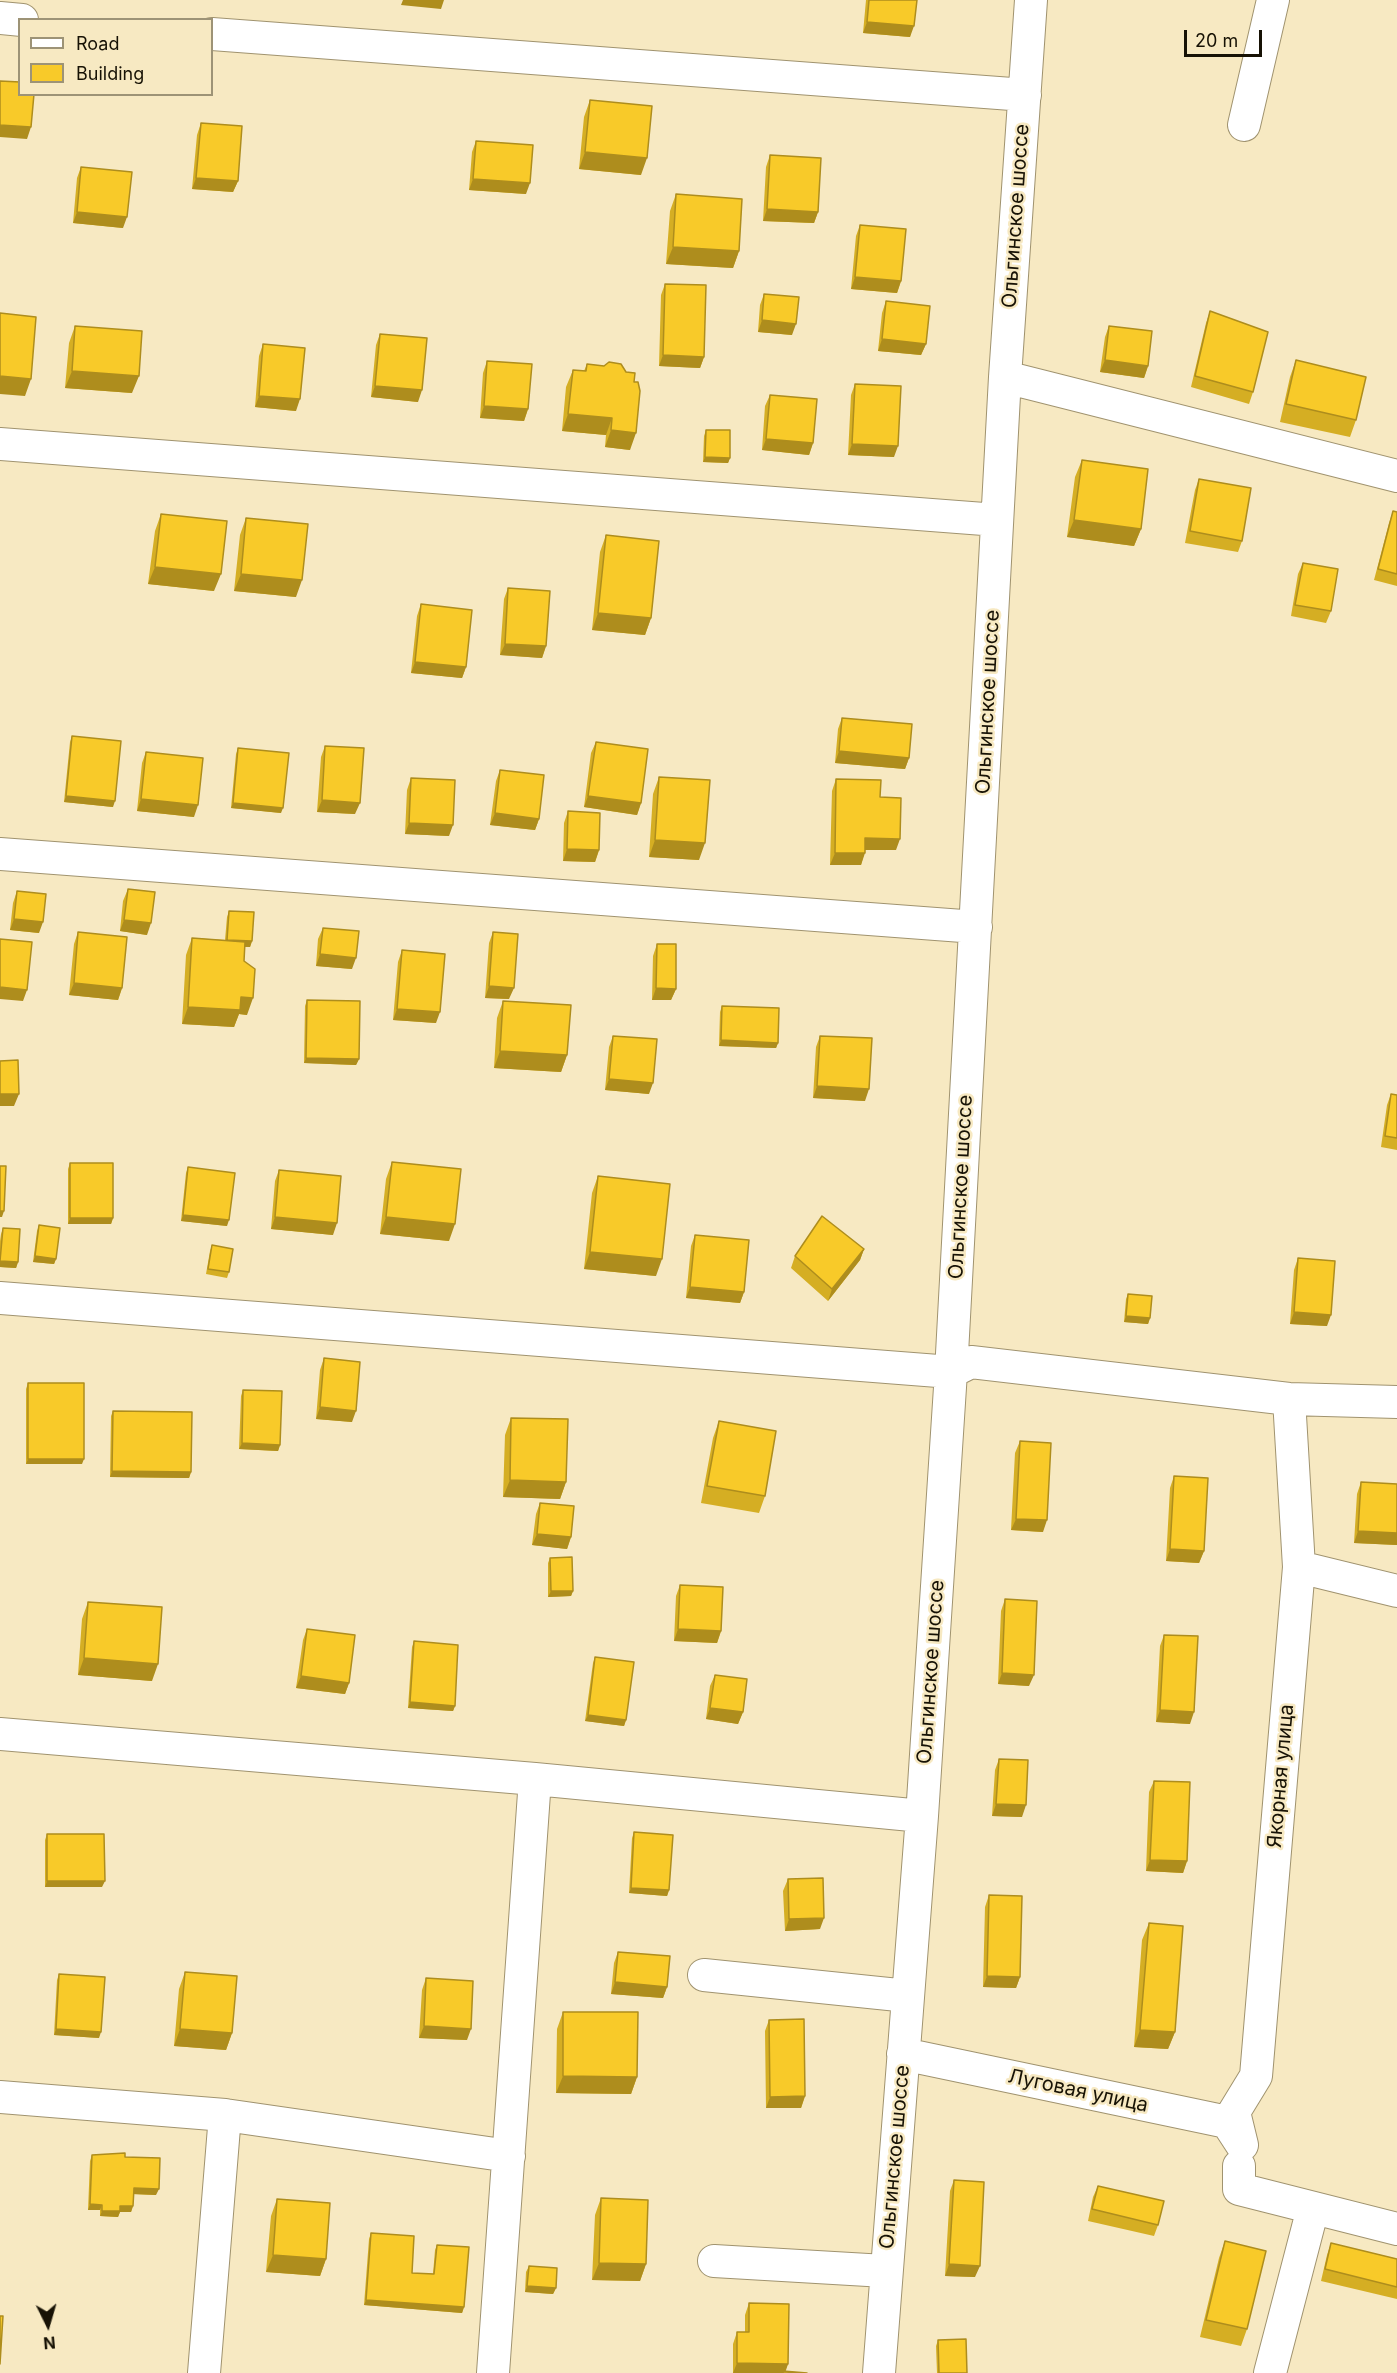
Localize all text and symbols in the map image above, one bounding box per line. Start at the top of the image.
legend [18,18,213,96]
scale bar [1187,18,1265,56]
text: 20 m [1195,30,1238,51]
text: Road [76,33,119,54]
text: Building [76,63,144,84]
street label: Ольгинское шоссе [998,123,1034,309]
street label: Ольгинское шоссе [971,609,1005,795]
street label: Ольгинское шоссе [944,1094,978,1280]
street label: Ольгинское шоссе [913,1579,949,1765]
street label: Якорная улица [1263,1703,1299,1849]
street label: Ольгинское шоссе [875,2064,915,2250]
street label: Луговая улица [1006,2064,1150,2118]
north arrow [18,2295,78,2355]
text: N [43,2332,57,2353]

